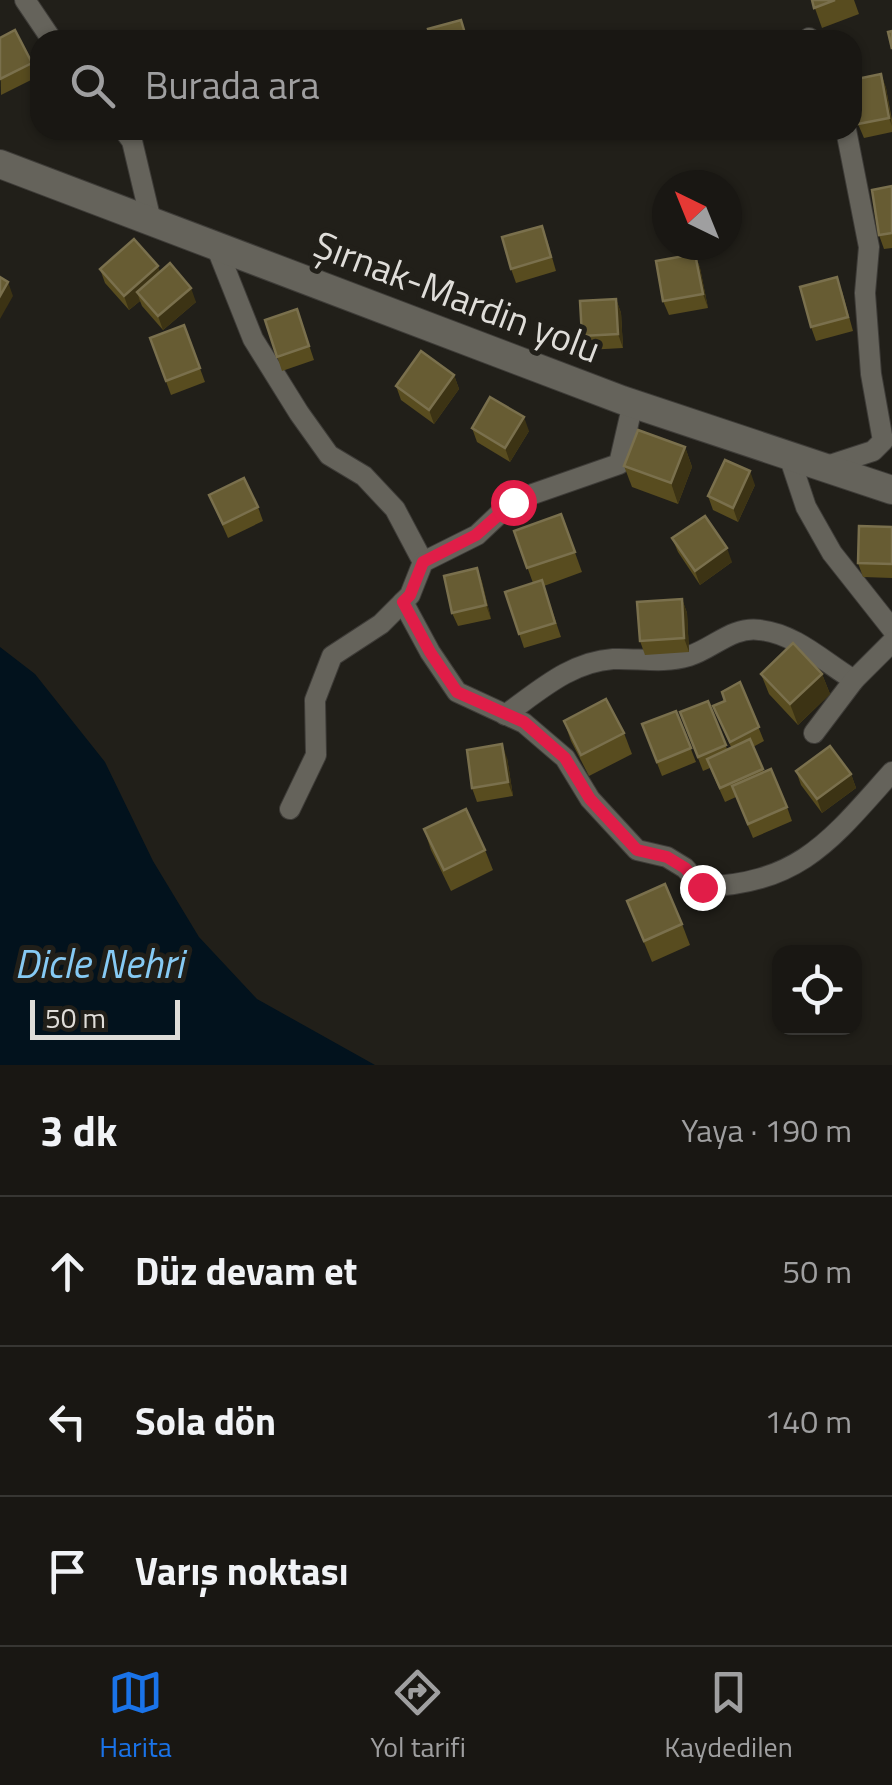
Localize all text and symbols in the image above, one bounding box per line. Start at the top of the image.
search box [30,30,862,140]
text: Burada ara [145,56,320,114]
icon: search [65,58,120,113]
north arrow [652,170,742,260]
street label: Şırnak-Mardin yolu [306,215,609,377]
route start [491,480,537,526]
route end [680,865,726,911]
water label: Dicle Nehri [15,933,188,994]
map controls [772,945,862,1035]
button: locate [772,945,862,1035]
scale bar [30,995,180,1040]
text: 50 m [45,996,106,1039]
text: 3 dk [40,1098,117,1162]
text: Yaya · 190 m [681,1106,852,1154]
text: Düz devam et [135,1242,357,1300]
icon: ahead [40,1244,95,1299]
text: 50 m [782,1247,852,1295]
text: Sola dön [135,1392,276,1450]
icon: left [40,1394,95,1449]
text: 140 m [764,1397,852,1445]
text: Varış noktası [135,1542,349,1600]
icon: arrive [40,1544,95,1599]
tab: Harita [99,1665,172,1768]
tab: Yol tarifi [370,1665,466,1768]
tab: Kaydedilen [664,1665,793,1768]

